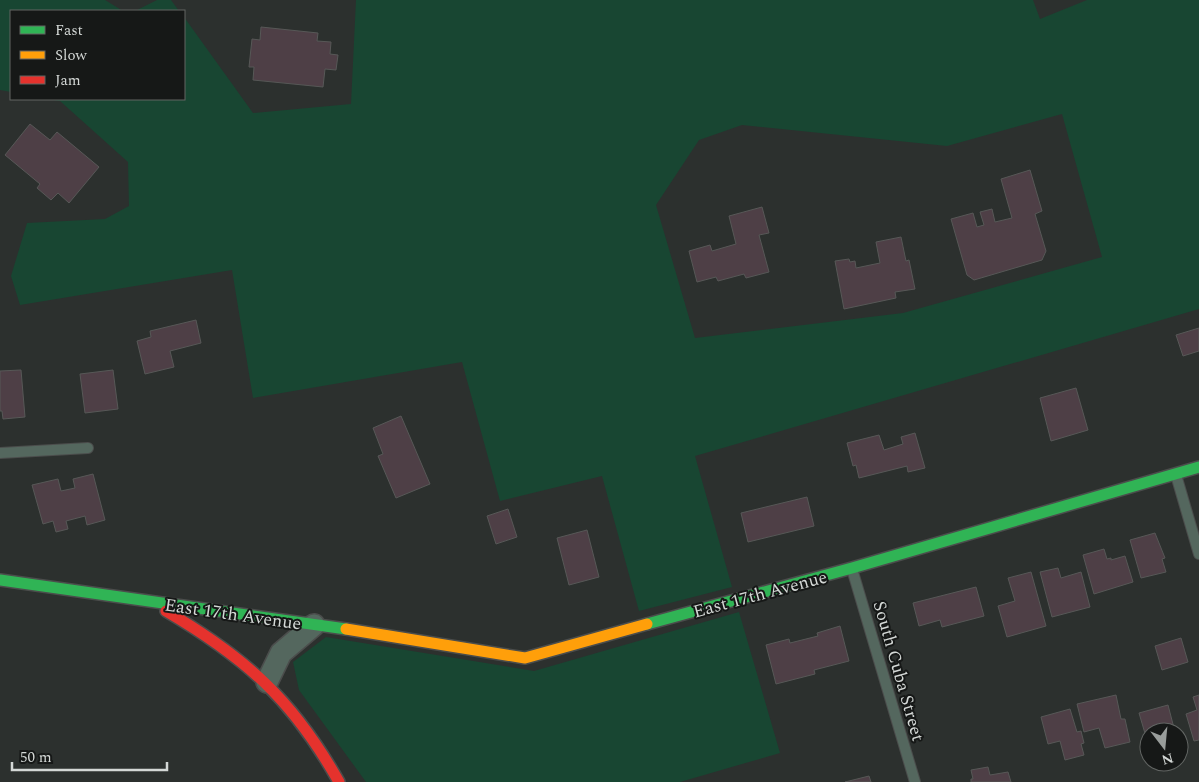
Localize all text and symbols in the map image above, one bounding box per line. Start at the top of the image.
legend [10,10,185,100]
text: Fast [55,19,83,42]
text: Slow [55,44,87,67]
text: Jam [55,69,81,92]
street label: East 17th Avenue [690,564,830,625]
street label: East 17th Avenue [163,592,303,637]
street label: South Cuba Street [866,598,931,745]
north arrow [1139,722,1189,772]
scale bar [12,740,168,772]
text: 50 m [20,746,52,769]
text: N [1159,747,1176,771]

